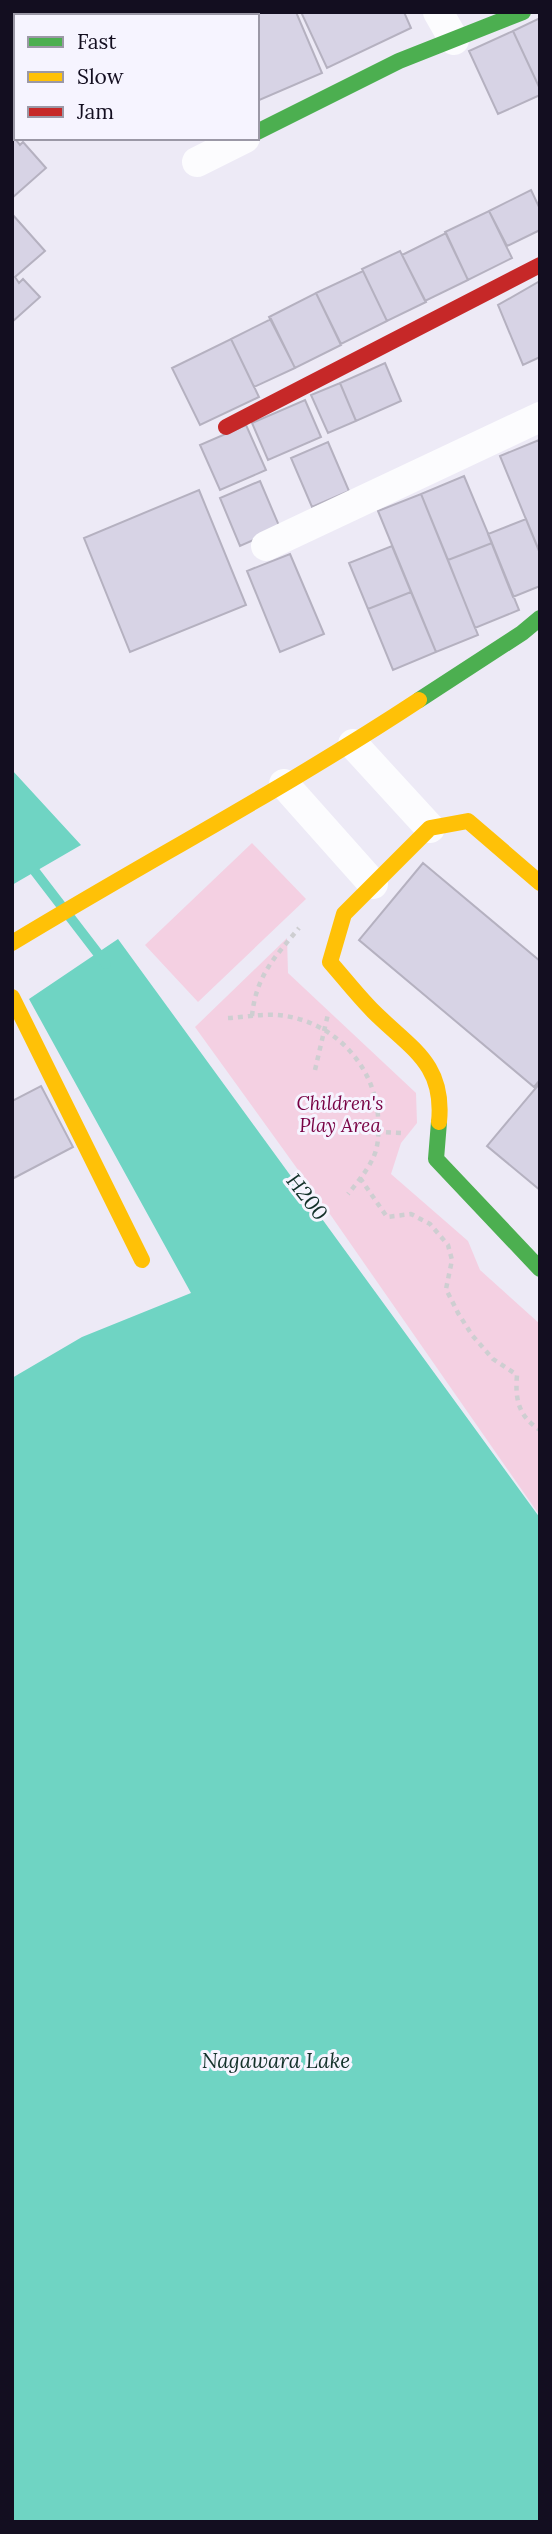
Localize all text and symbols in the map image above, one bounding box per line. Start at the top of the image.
legend [14,14,259,140]
text: Fast [77,28,117,55]
text: Slow [77,63,124,90]
text: Jam [76,98,114,125]
park label: Children's Play Area [297,1091,383,1137]
water label: H200 [281,1168,334,1226]
water label: Nagawara Lake [202,2047,350,2074]

